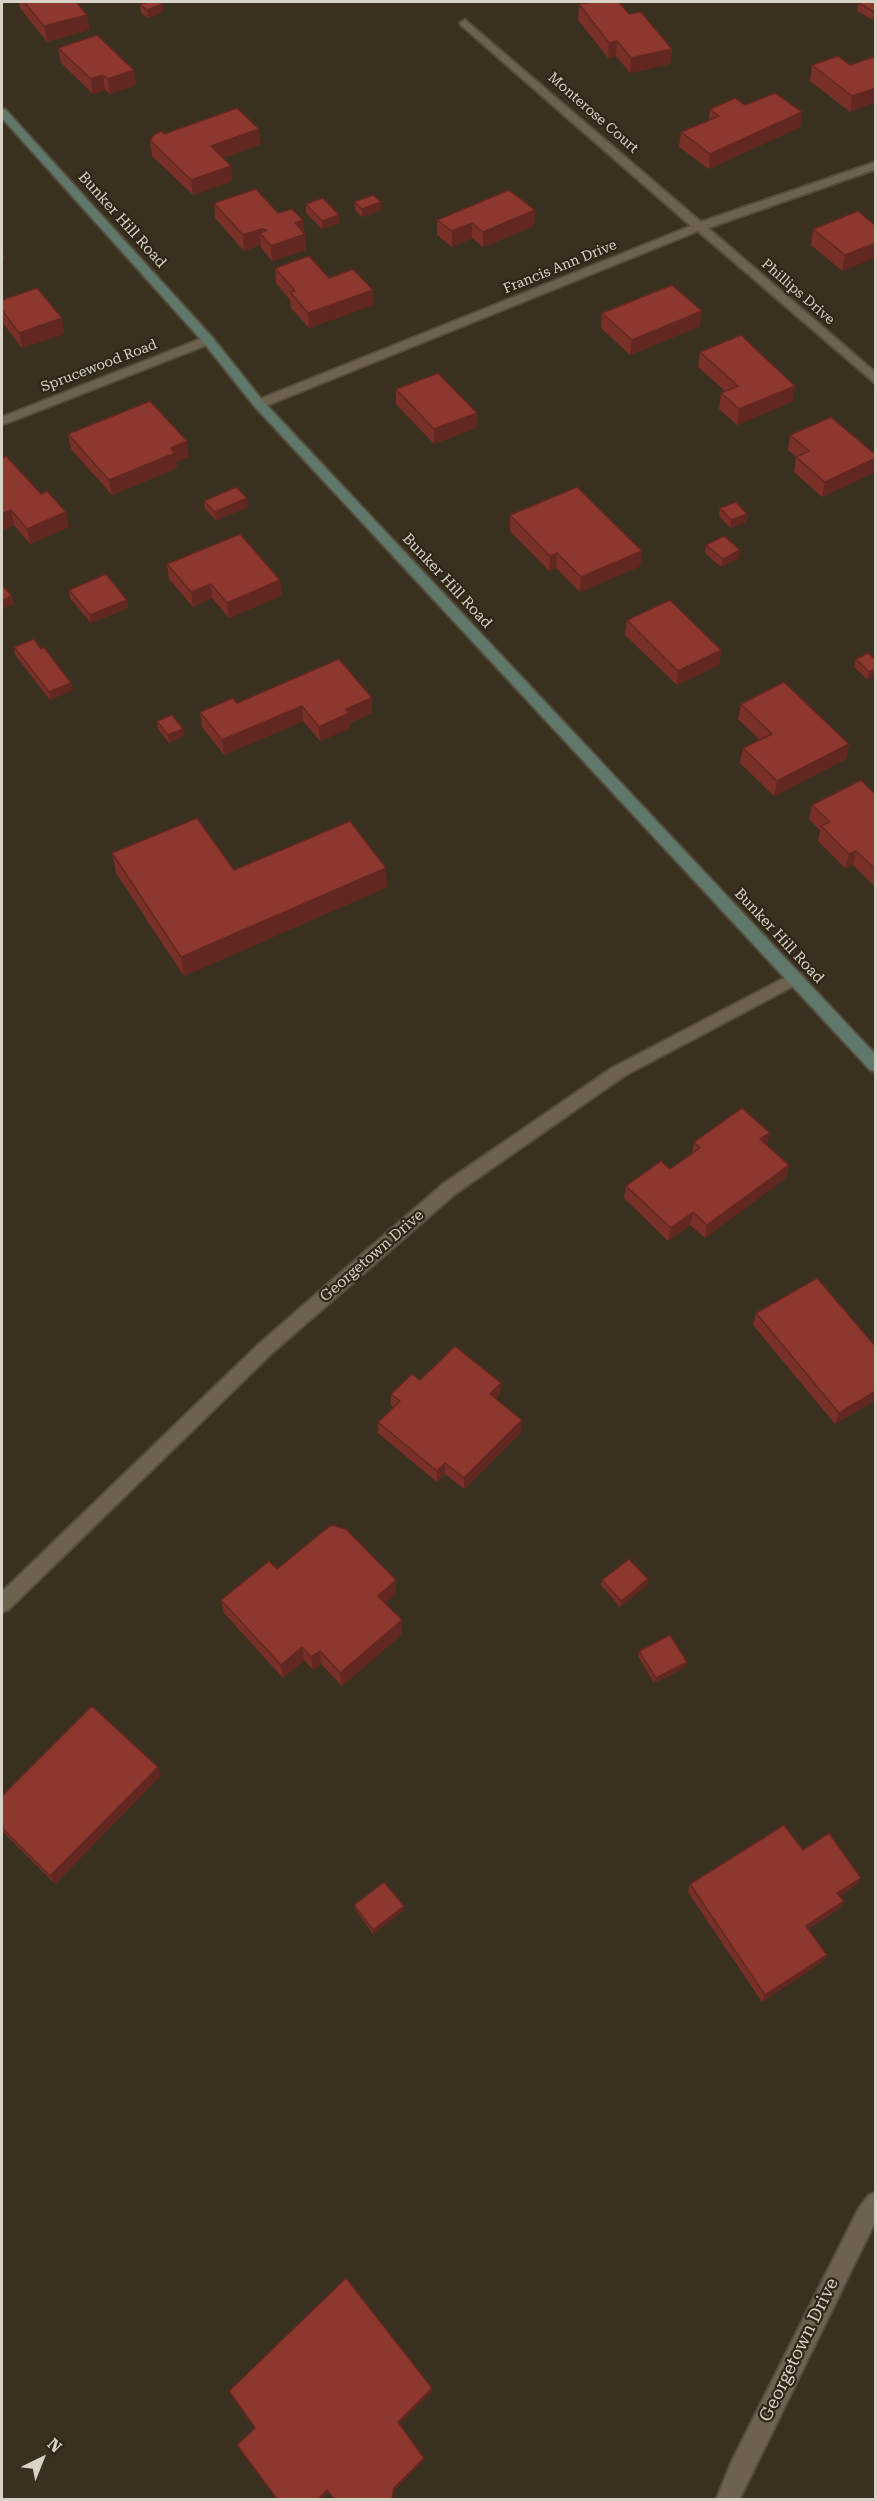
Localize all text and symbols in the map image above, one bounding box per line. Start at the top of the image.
street label: Monterose Court [544,69,642,157]
street label: Bunker Hill Road [74,168,170,272]
street label: Francis Ann Drive [501,237,619,297]
street label: Phillips Drive [758,256,838,328]
street label: Sprucewood Road [39,336,159,396]
street label: Bunker Hill Road [398,530,496,632]
street label: Bunker Hill Road [730,885,828,987]
street label: Georgetown Drive [317,1206,427,1306]
street label: Georgetown Drive [755,2275,843,2425]
north arrow [12,2429,72,2489]
text: N [44,2434,66,2457]

